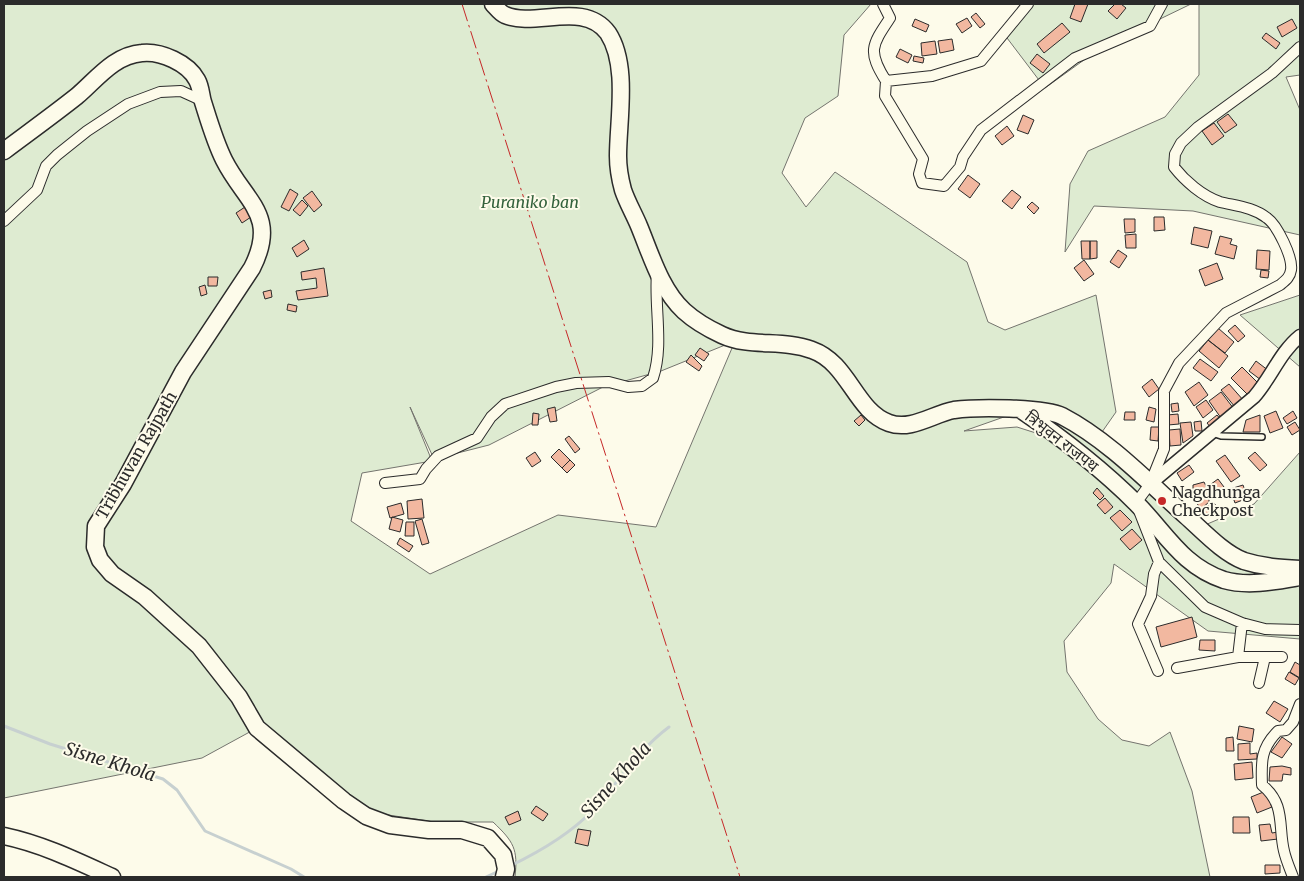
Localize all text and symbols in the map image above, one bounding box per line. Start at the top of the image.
park label: Puraniko ban [481,192,579,212]
street label: Tribhuvan Rajpath [91,387,181,522]
street label: त्रिभुवन राजपथ [1021,406,1103,477]
place label: Nagdhunga Checkpost [1172,482,1261,520]
marker: Nagdhunga Checkpost [1156,495,1168,507]
water label: Sisne Khola [62,737,159,786]
water label: Sisne Khola [575,737,656,822]

